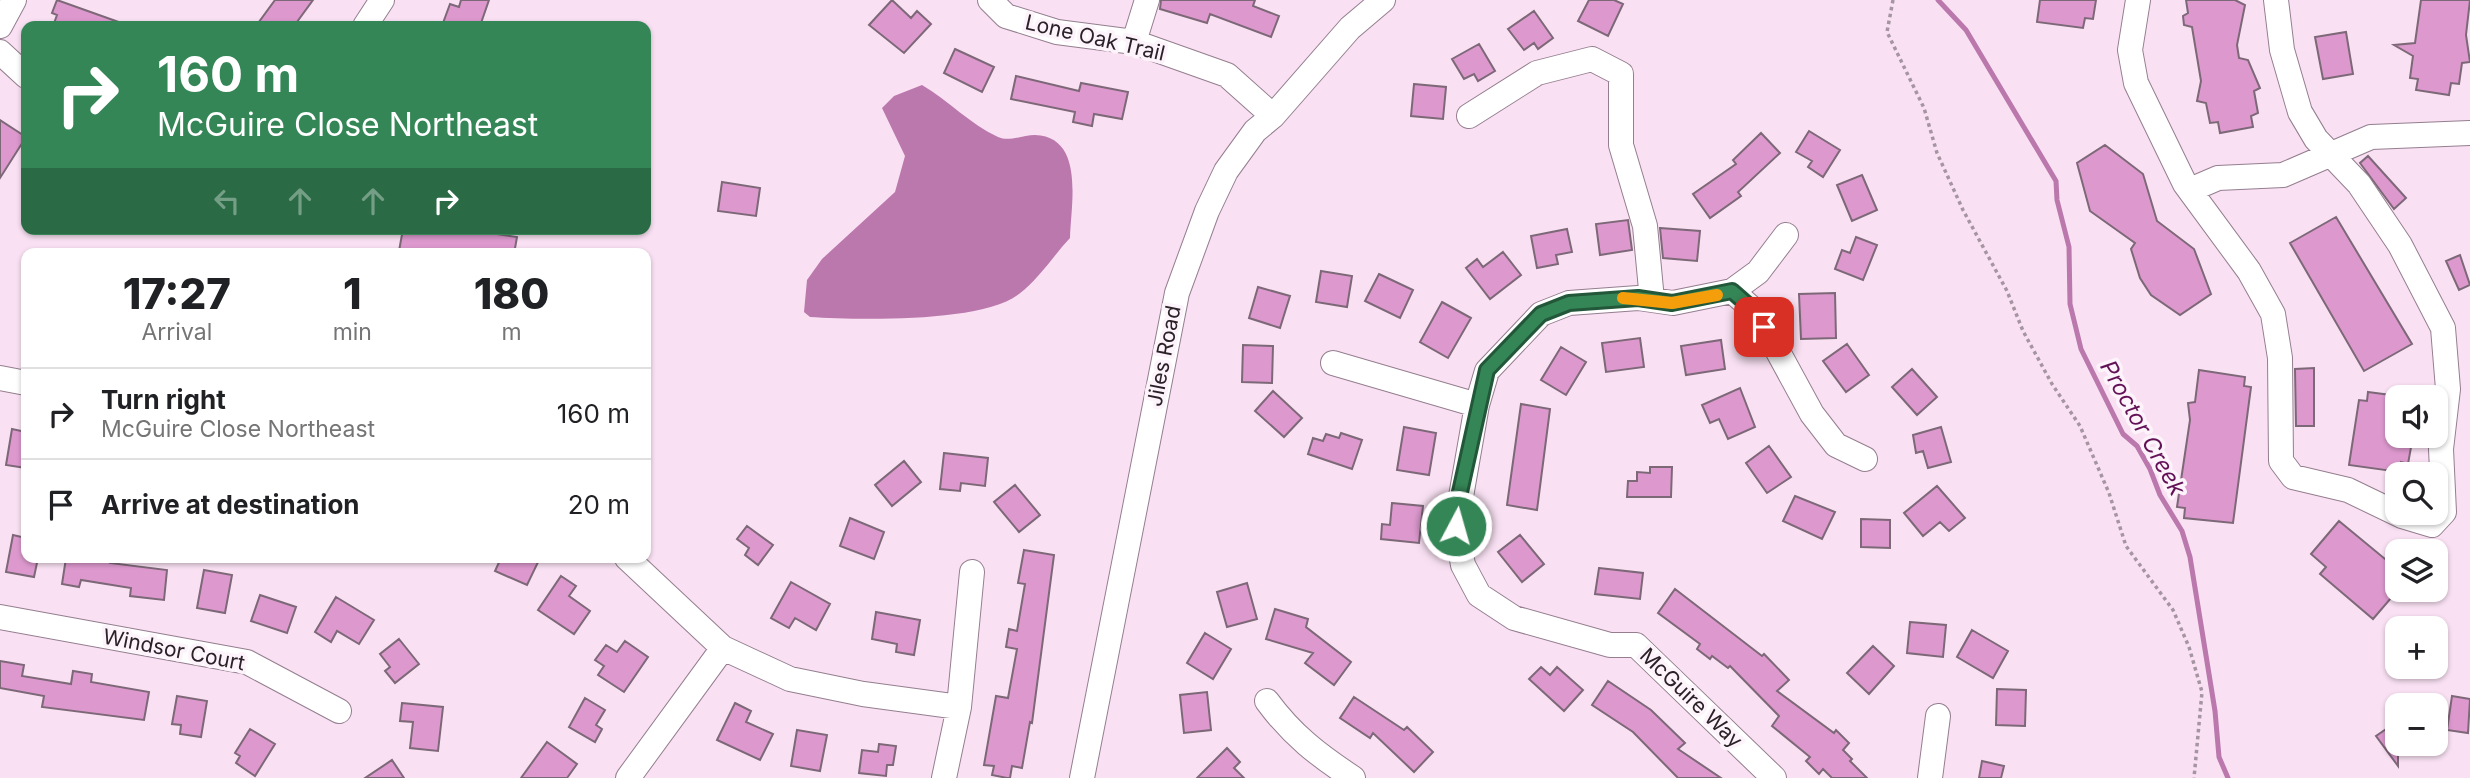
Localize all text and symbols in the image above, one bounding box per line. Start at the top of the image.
street label: Lone Oak Trail [1023,9,1167,66]
text: 160 m [157,45,299,104]
icon: right [42,49,133,140]
text: McGuire Close Northeast [157,105,538,144]
icon: left [208,182,246,220]
icon: ahead [281,182,319,220]
icon: ahead [354,182,392,220]
icon: right [427,182,465,220]
text: 17:27 [123,268,231,319]
text: 1 [343,268,362,319]
text: 180 [474,268,549,319]
pin [1734,297,1794,357]
street label: Jiles Road [1142,303,1186,408]
icon: arrive [1745,308,1783,346]
text: Arrival [141,318,212,346]
text: min [333,318,372,346]
text: m [501,318,522,346]
water label: Proctor Creek [2094,355,2192,501]
text: Turn right [101,384,226,415]
map controls [2385,385,2448,756]
button: sound [2385,385,2448,448]
icon: right [42,395,80,433]
text: 160 m [557,398,630,429]
text: McGuire Close Northeast [101,415,375,443]
button: search [2385,462,2448,525]
icon: arrive [42,486,80,524]
text: Arrive at destination [101,489,360,520]
text: 20 m [568,489,630,520]
position arrow [1419,489,1493,563]
button: layers [2385,539,2448,602]
button: + [2385,616,2448,679]
street label: Windsor Court [101,624,247,676]
street label: McGuire Way [1635,643,1748,753]
button: − [2385,693,2448,756]

